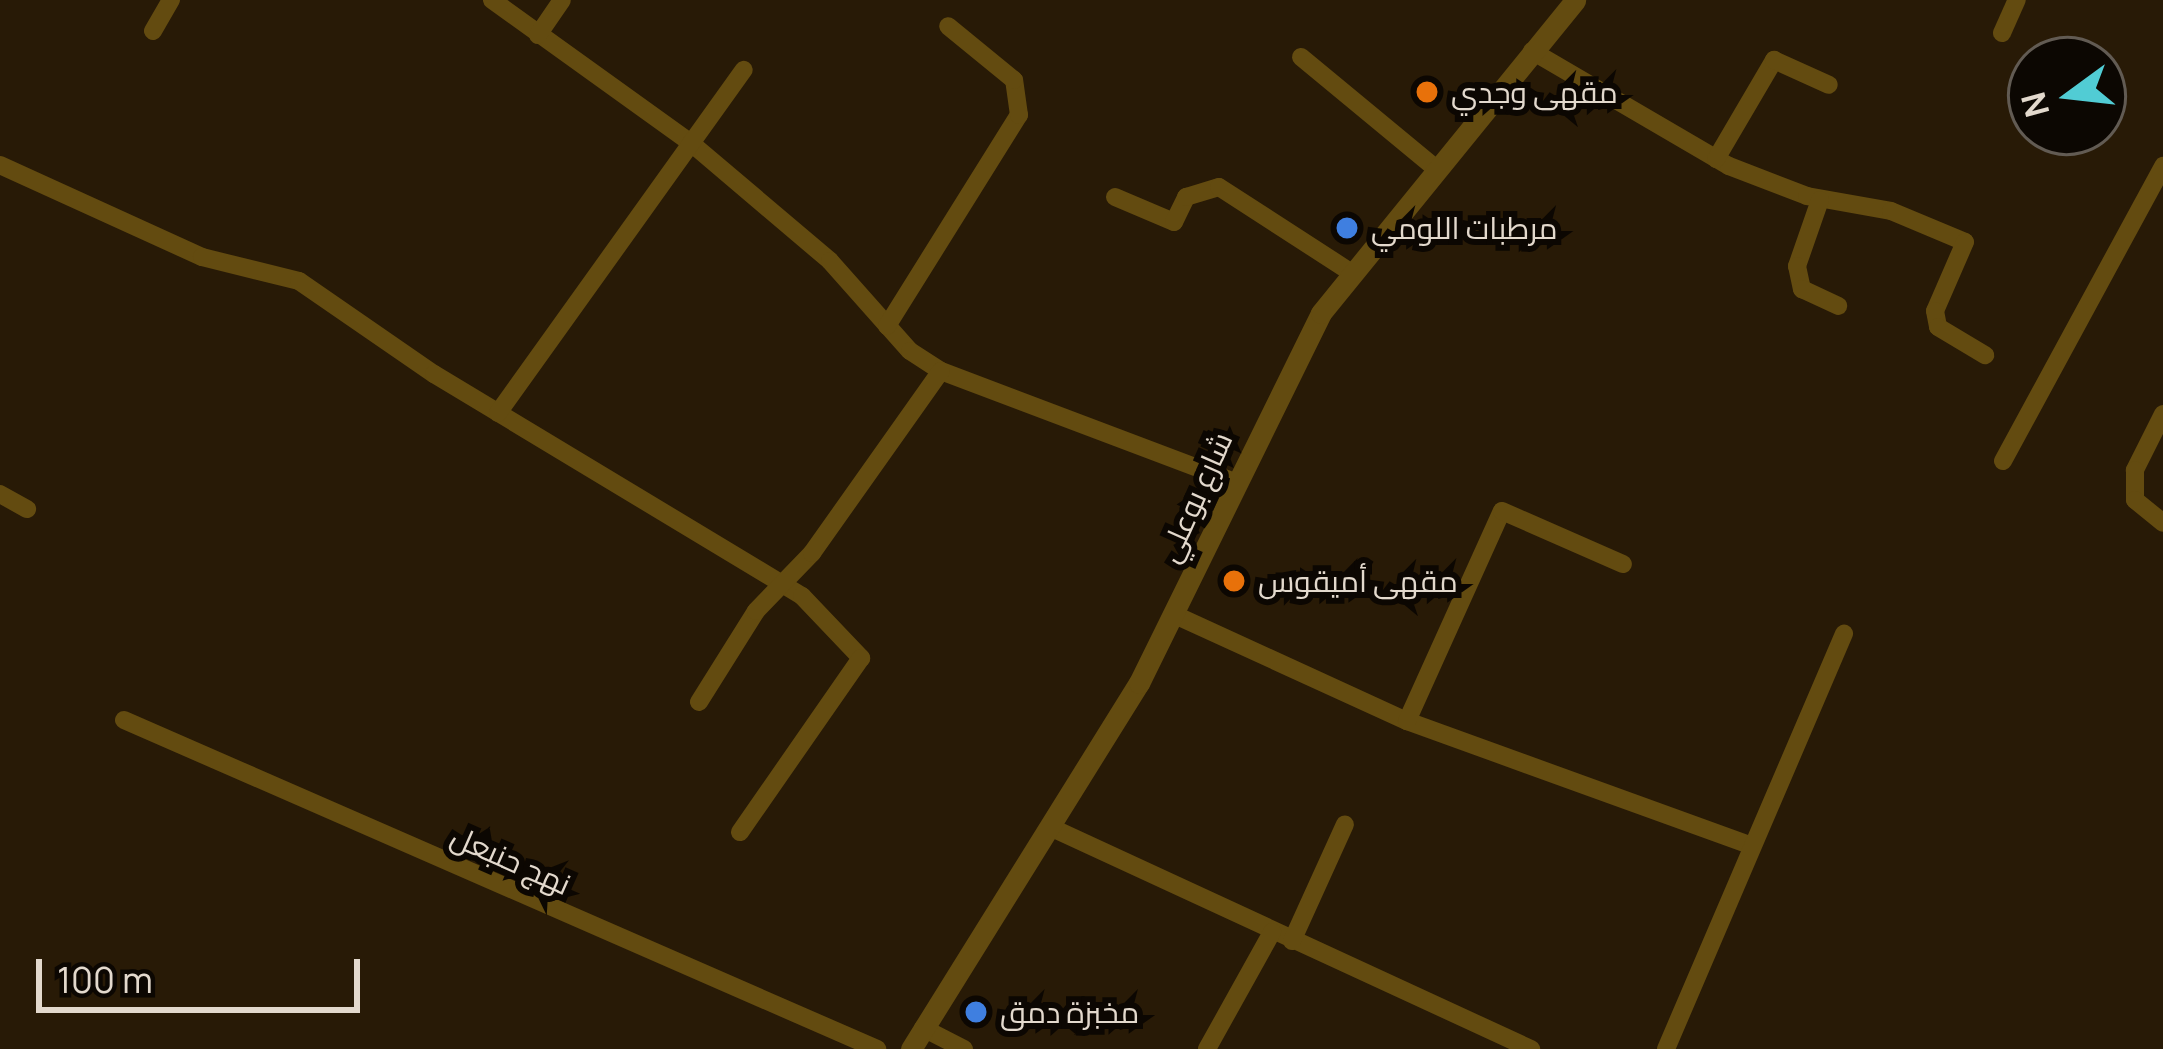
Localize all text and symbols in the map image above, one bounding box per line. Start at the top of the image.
north arrow [2007,36,2127,156]
place label: مقهى وجدي [1451,74,1618,110]
marker: مقهى وجدي [1414,79,1440,105]
text: N [2010,87,2059,122]
place label: مرطبات اللومي [1371,210,1558,246]
marker: مرطبات اللومي [1334,215,1360,241]
street label: شارع بوعلي [1150,426,1240,568]
place label: مقهى أميقوس [1258,563,1458,599]
marker: مقهى أميقوس [1221,568,1247,594]
street label: نهج حنبعل [446,818,576,902]
scale bar [42,935,366,1009]
text: 100 m [57,955,153,1004]
place label: مخبزة دمق [1000,994,1139,1030]
marker: مخبزة دمق [963,999,989,1025]

